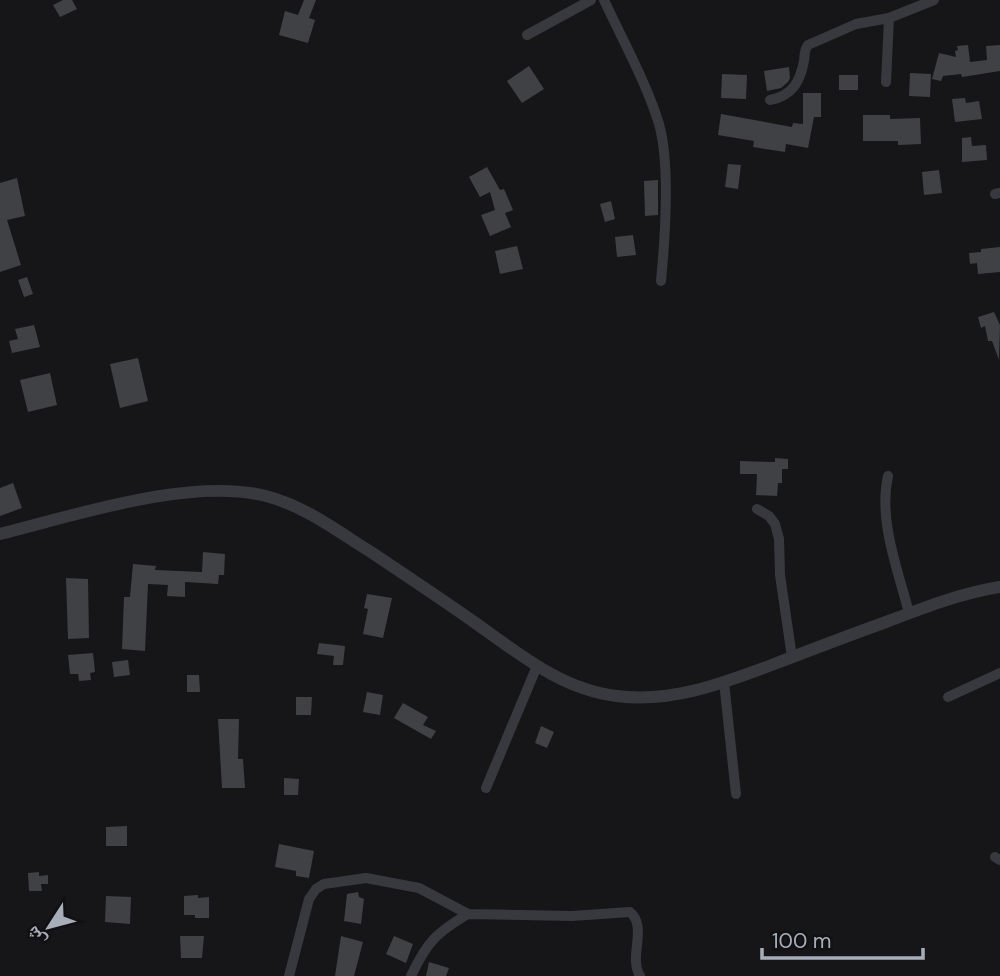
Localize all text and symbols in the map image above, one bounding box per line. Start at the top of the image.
north arrow [14,892,84,962]
scale bar [762,916,923,960]
text: ش [20,921,52,952]
text: 100 m [772,927,832,955]

